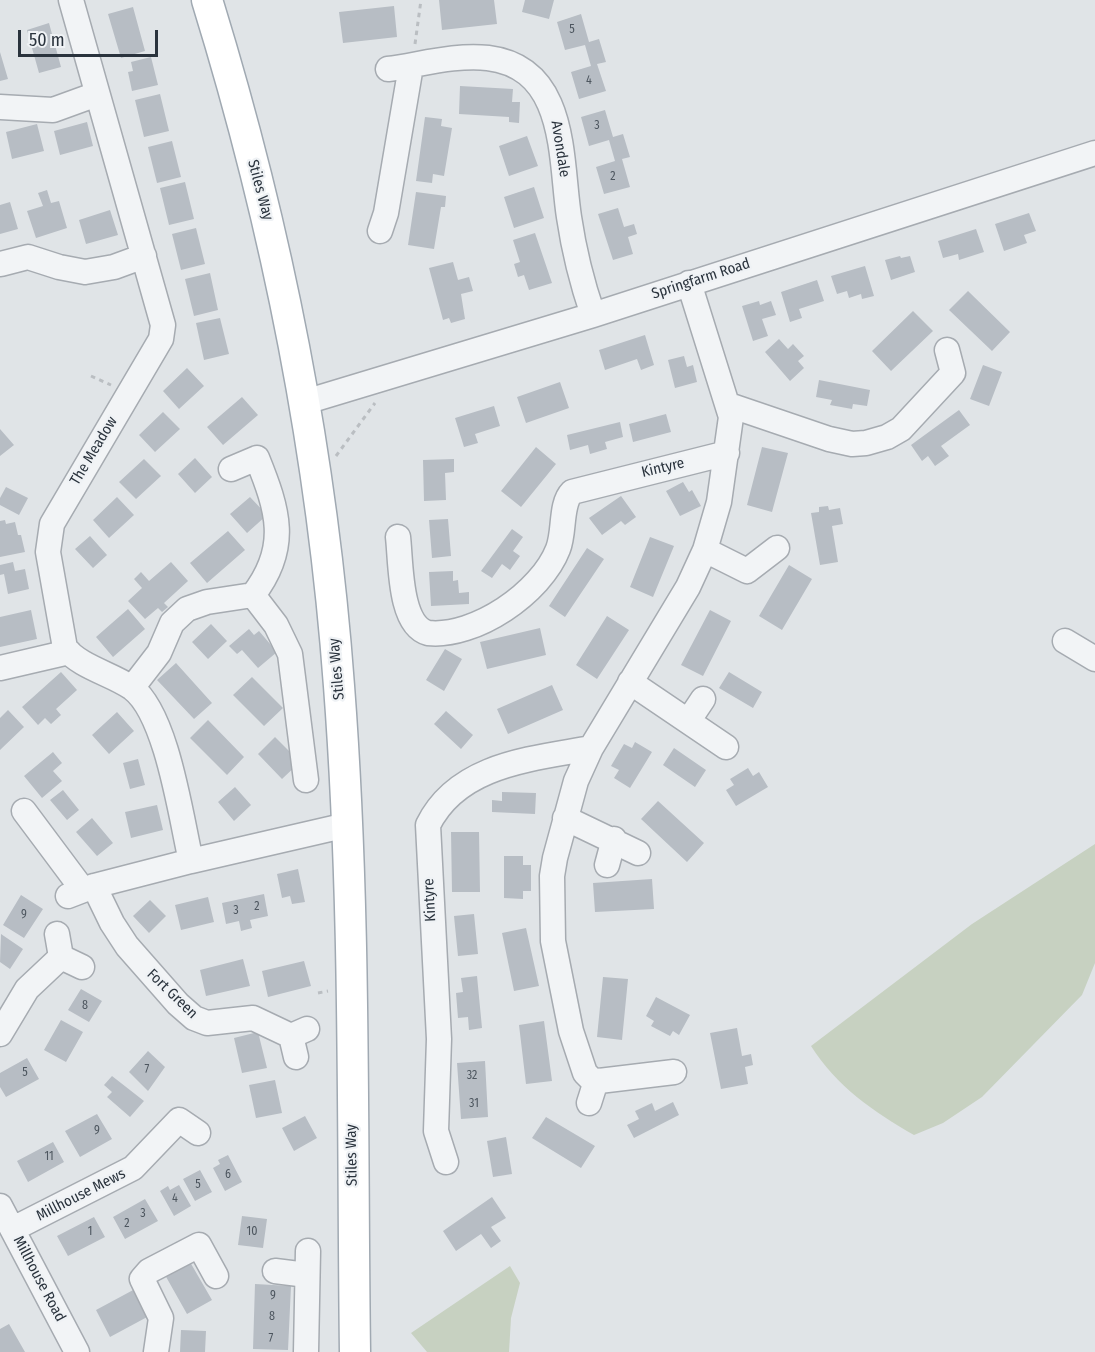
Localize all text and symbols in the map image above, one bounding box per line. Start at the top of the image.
scale bar [21,18,160,56]
house number: 5 [569,23,575,37]
text: 50 m [29,29,65,51]
house number: 4 [586,74,592,88]
house number: 3 [594,119,600,133]
street label: Avondale [547,120,573,178]
street label: Stiles Way [243,158,277,222]
house number: 2 [610,170,616,184]
street label: Springfarm Road [650,255,752,303]
street label: The Meadow [67,413,121,489]
street label: Kintyre [640,454,686,482]
street label: Stiles Way [325,637,349,701]
street label: Kintyre [420,878,440,922]
house number: 2 [254,900,260,914]
house number: 3 [233,904,239,918]
house number: 9 [21,908,27,922]
street label: Fort Green [143,965,201,1023]
house number: 8 [82,999,88,1013]
house number: 7 [145,1063,149,1077]
house number: 5 [22,1066,28,1080]
house number: 32 [467,1069,477,1083]
house number: 31 [469,1097,479,1111]
house number: 9 [94,1124,100,1138]
street label: Stiles Way [342,1124,362,1186]
house number: 11 [44,1150,54,1164]
street label: Millhouse Mews [33,1165,129,1225]
house number: 6 [225,1168,231,1182]
house number: 5 [195,1178,201,1192]
house number: 4 [172,1192,178,1206]
house number: 3 [140,1207,146,1221]
house number: 2 [124,1217,130,1231]
house number: 1 [88,1225,92,1239]
house number: 10 [247,1225,257,1239]
street label: Millhouse Road [9,1233,69,1325]
house number: 9 [270,1289,276,1303]
house number: 8 [269,1310,275,1324]
house number: 7 [269,1332,273,1346]

